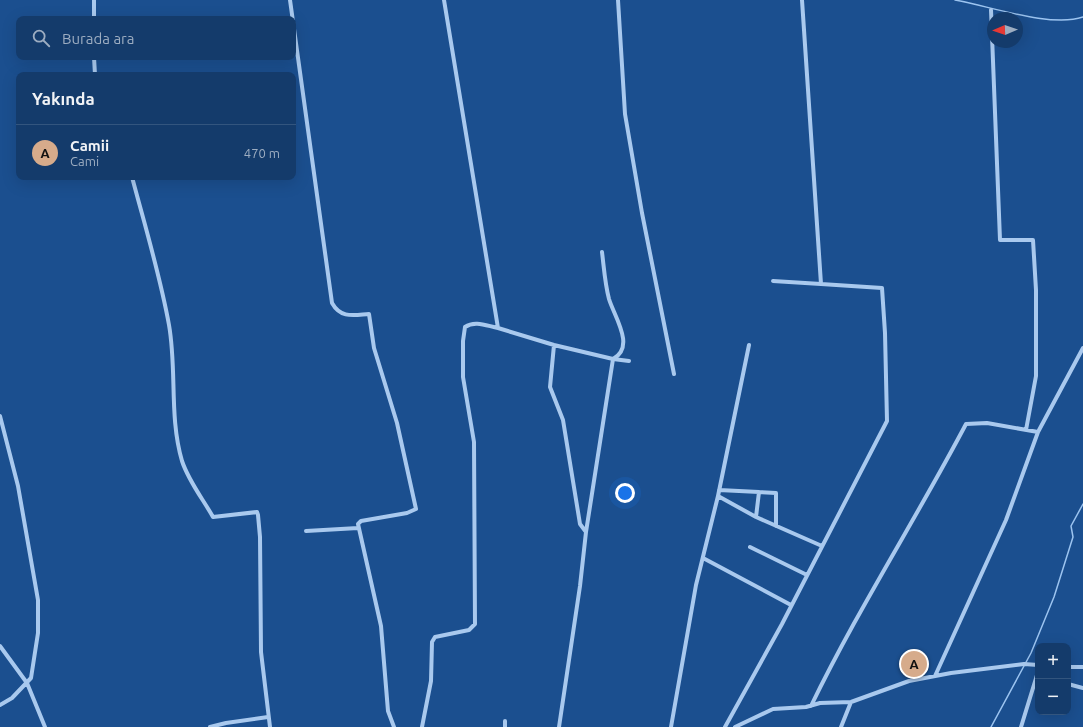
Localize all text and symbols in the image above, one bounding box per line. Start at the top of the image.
north arrow [987,12,1023,48]
search box [16,16,296,60]
icon: search [30,27,52,49]
text: Burada ara [62,30,134,47]
text: Yakında [32,89,95,108]
text: Camii [70,137,109,154]
text: A [40,146,50,160]
text: 470 m [244,146,280,160]
text: Cami [70,154,99,168]
your location [615,483,635,503]
map controls [1035,643,1071,715]
button: + [1035,643,1071,679]
pin: A [901,649,927,679]
button: − [1035,679,1071,715]

